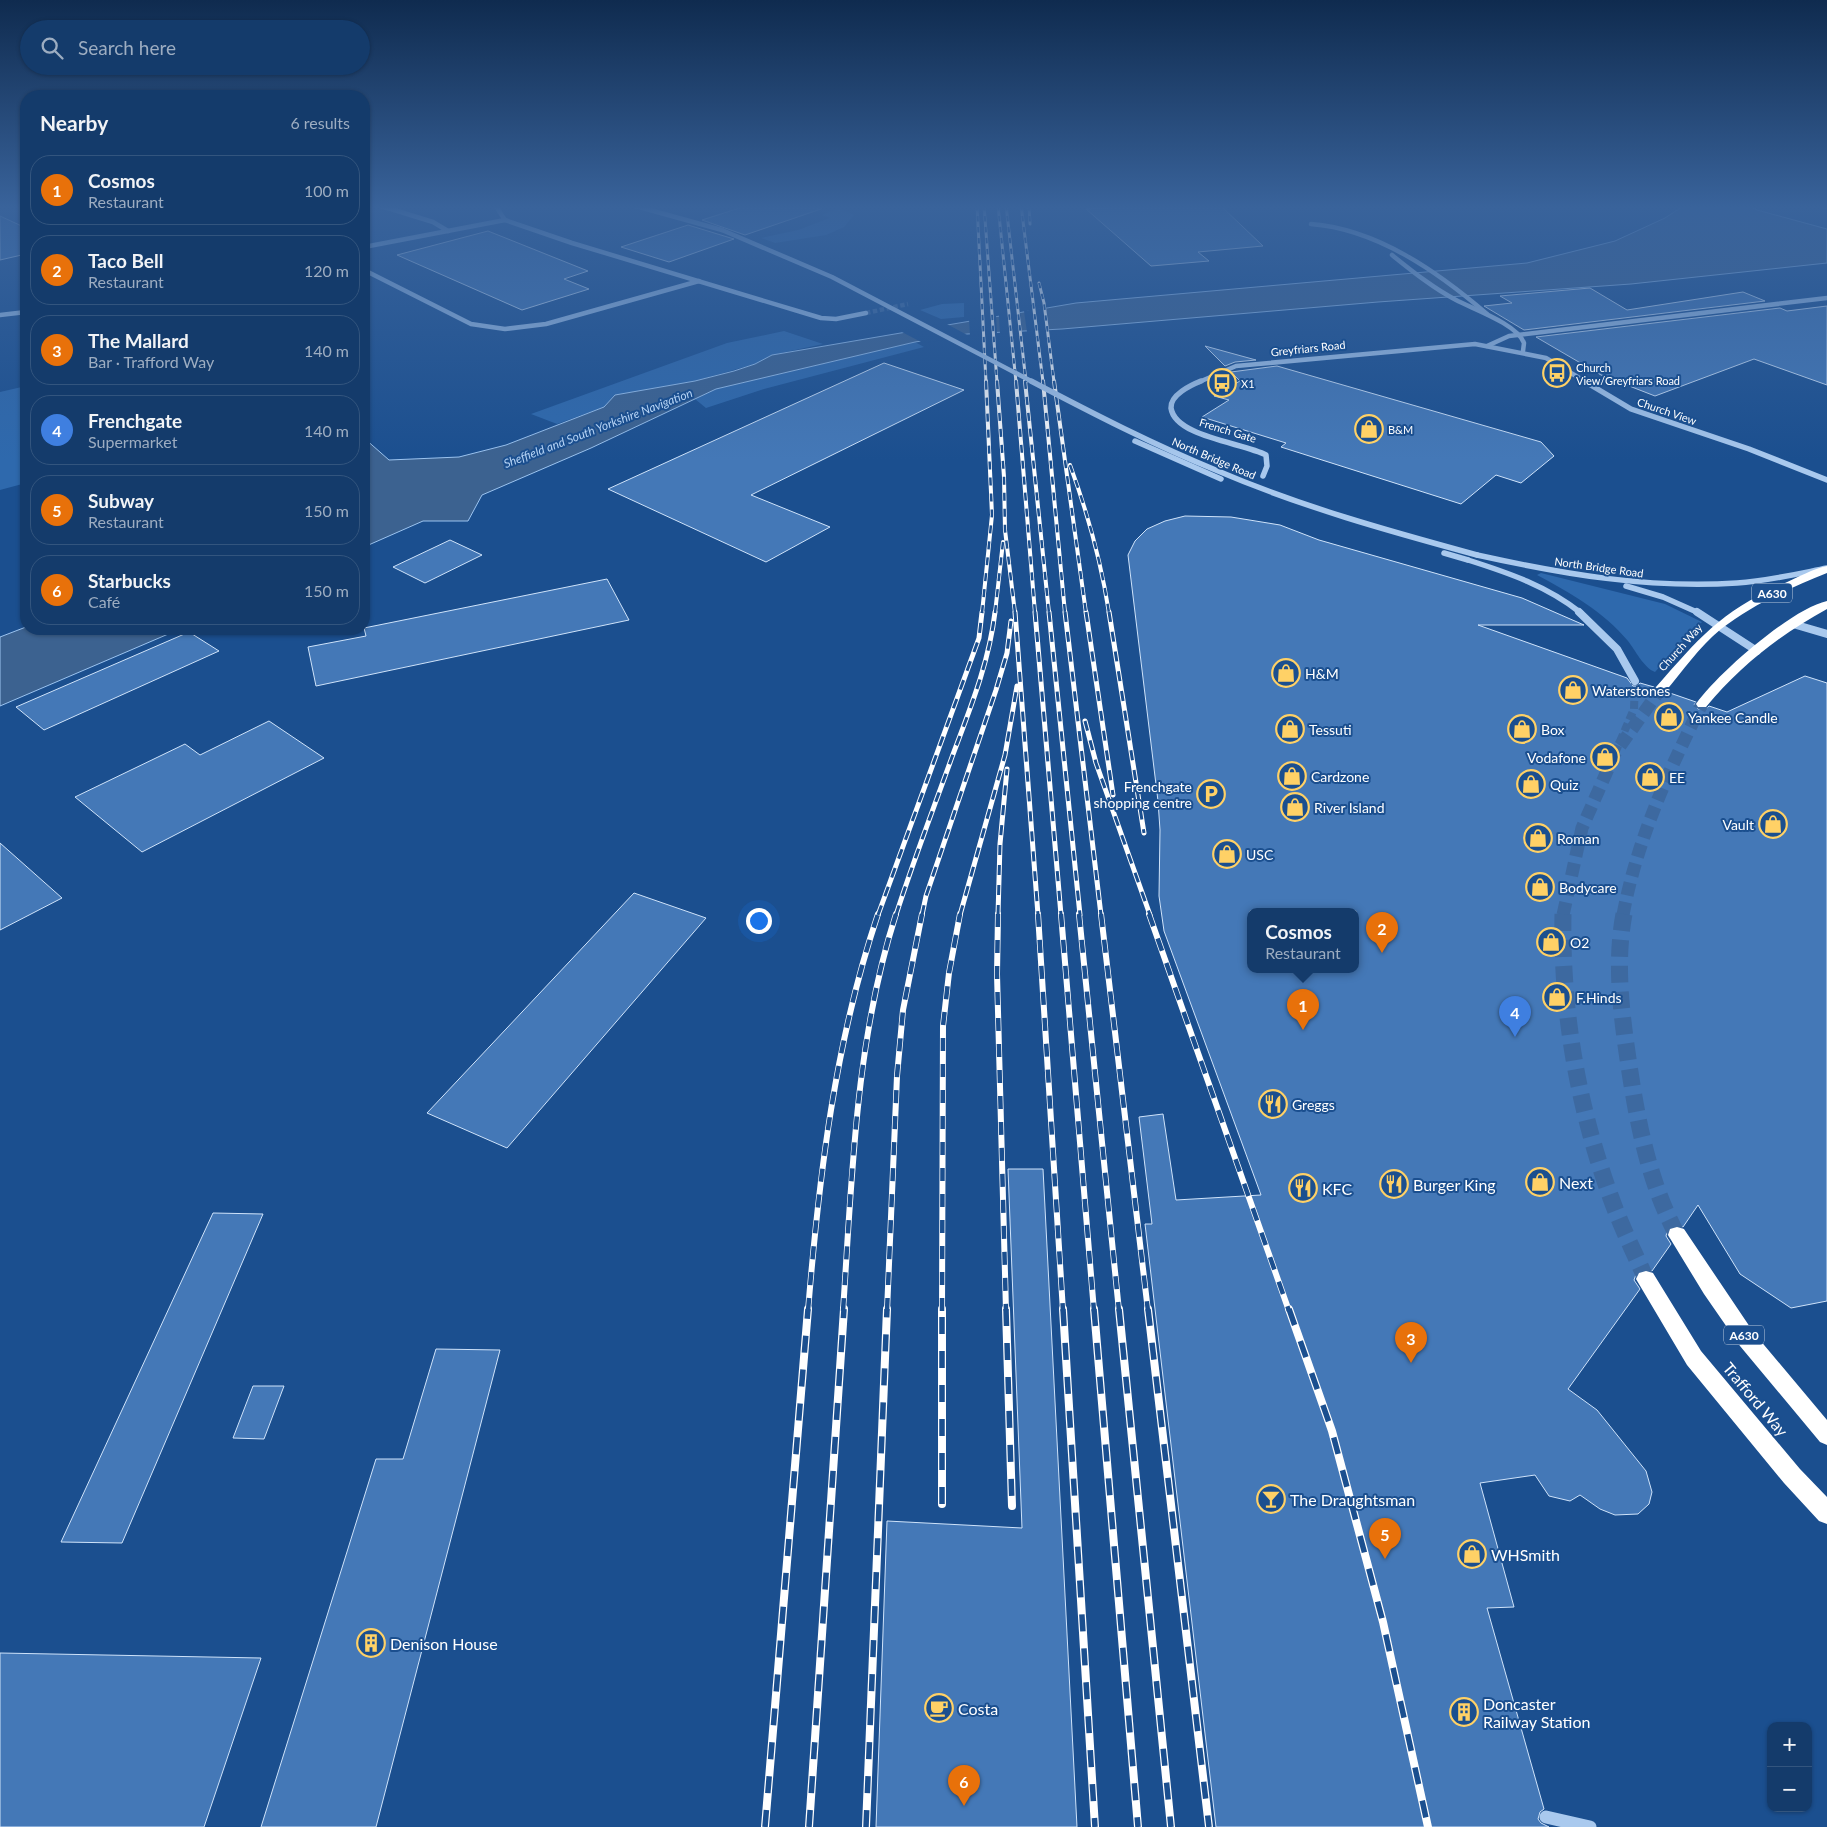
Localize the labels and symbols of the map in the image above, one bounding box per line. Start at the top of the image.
street label: Greyfriars Road [1270,338,1346,358]
bus stop icon: Church View/Greyfriars Road [1542,358,1572,388]
place label: Church View/Greyfriars Road [1576,361,1680,387]
bus stop icon: X1 [1207,368,1237,398]
place label: X1 [1241,377,1255,390]
water label: Sheffield and South Yorkshire Navigation [501,385,695,471]
street label: Church View [1636,395,1699,427]
shop icon: B&M [1354,414,1384,444]
street label: French Gate [1198,415,1258,445]
place label: B&M [1388,423,1413,436]
street label: North Bridge Road [1170,434,1258,482]
street label: North Bridge Road [1554,554,1644,580]
road number: A630 [1752,584,1792,602]
street label: Church Way [1655,620,1705,673]
shop icon: H&M [1271,658,1301,688]
place label: H&M [1305,665,1339,682]
shop icon: Waterstones [1558,675,1588,705]
place label: Waterstones [1592,682,1670,699]
shop icon: Yankee Candle [1654,702,1684,732]
place label: Yankee Candle [1688,709,1778,726]
shop icon: Tessuti [1275,714,1305,744]
shop icon: Box [1507,714,1537,744]
place label: Tessuti [1309,721,1352,738]
place label: Box [1541,721,1565,738]
shop icon: Vodafone [1590,742,1620,772]
place label: Vodafone [1527,749,1586,766]
shop icon: Cardzone [1277,761,1307,791]
shop icon: EE [1635,762,1665,792]
place label: Cardzone [1311,768,1369,785]
shop icon: Quiz [1516,769,1546,799]
place label: EE [1669,769,1685,786]
place label: Quiz [1550,776,1579,793]
place label: Frenchgate shopping centre [1094,778,1192,811]
parking icon: Frenchgate shopping centre [1196,779,1226,809]
shop icon: River Island [1280,792,1310,822]
place label: River Island [1314,799,1385,816]
shop icon: Vault [1758,809,1788,839]
place label: Vault [1722,816,1754,833]
shop icon: Roman [1523,823,1553,853]
place label: Roman [1557,830,1600,847]
shop icon: USC [1212,839,1242,869]
place label: USC [1246,846,1274,863]
shop icon: Bodycare [1525,872,1555,902]
place label: Bodycare [1559,879,1617,896]
your location [746,908,772,934]
pin: 2 [1366,912,1398,953]
shop icon: O2 [1536,927,1566,957]
place label: O2 [1570,934,1589,951]
shop icon: F.Hinds [1542,982,1572,1012]
pin: 1 [1287,989,1319,1030]
place label: F.Hinds [1576,989,1622,1006]
pin: 4 [1499,996,1531,1037]
restaurant icon: Greggs [1258,1089,1288,1119]
place label: Greggs [1292,1096,1335,1113]
shop icon: Next [1525,1167,1555,1197]
restaurant icon: Burger King [1379,1169,1409,1199]
restaurant icon: KFC [1288,1173,1318,1203]
place label: Next [1559,1173,1593,1192]
place label: Burger King [1413,1175,1496,1194]
place label: KFC [1322,1179,1353,1198]
pin: 3 [1395,1322,1427,1363]
road number: A630 [1724,1326,1764,1344]
street label: Trafford Way [1720,1358,1793,1440]
bar icon: The Draughtsman [1256,1484,1286,1514]
place label: The Draughtsman [1290,1490,1415,1509]
pin: 5 [1369,1518,1401,1559]
shop icon: WHSmith [1457,1539,1487,1569]
place label: WHSmith [1491,1545,1560,1564]
building icon: Denison House [356,1628,386,1658]
place label: Denison House [390,1634,498,1653]
cafe icon: Costa [924,1693,954,1723]
place label: Doncaster Railway Station [1483,1694,1590,1731]
building icon: Doncaster Railway Station [1449,1697,1479,1727]
place label: Costa [958,1699,998,1718]
pin: 6 [948,1765,980,1806]

